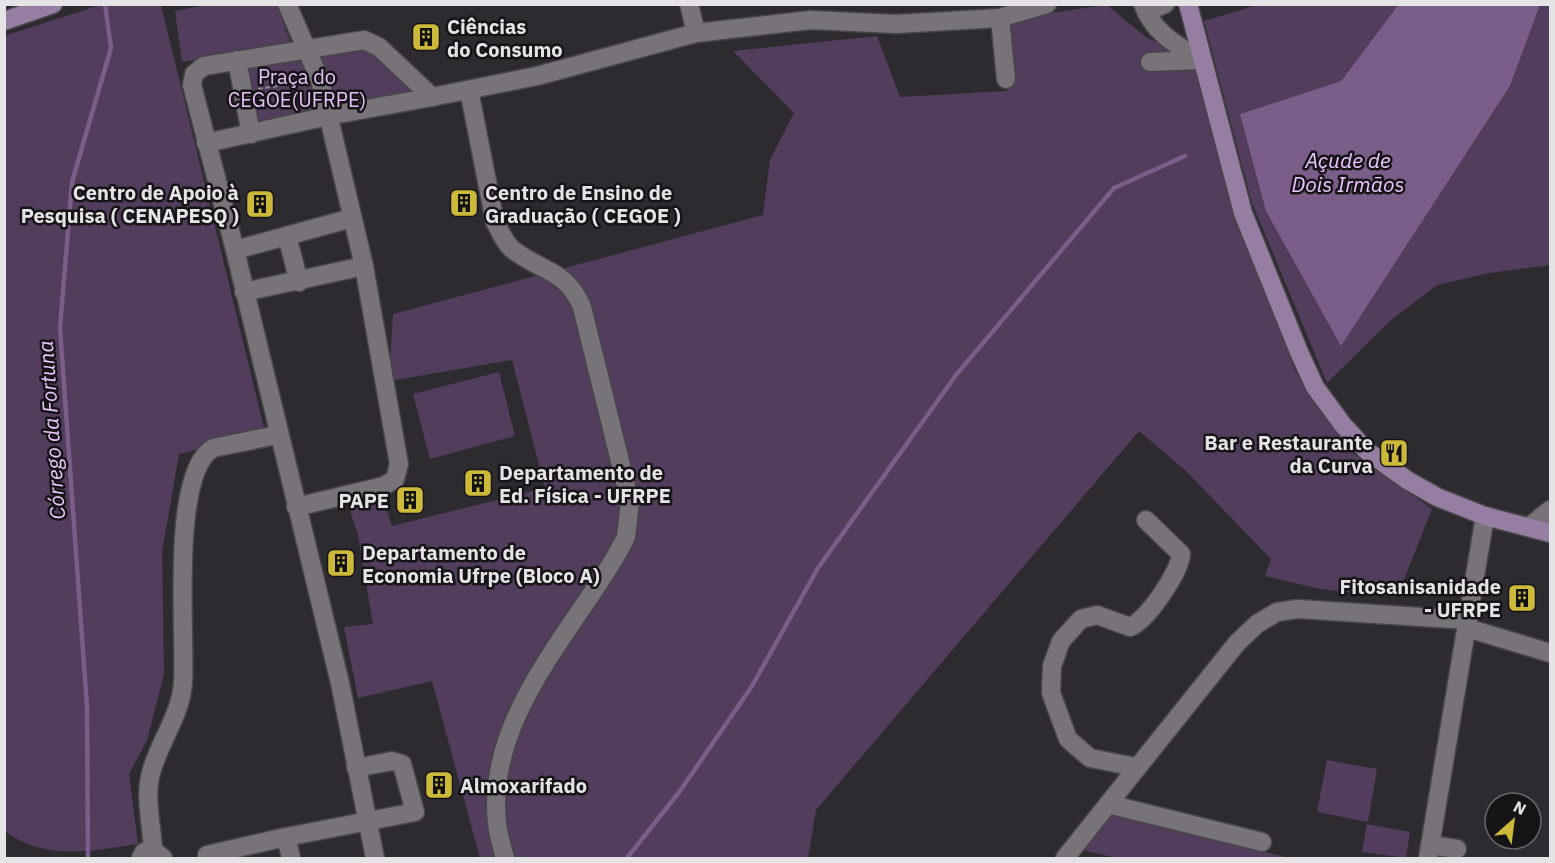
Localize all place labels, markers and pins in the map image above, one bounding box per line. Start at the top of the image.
place label: Ciências do Consumo [447,13,563,63]
building icon: Ciências do Consumo [410,21,442,53]
place label: Centro de Apoio à Pesquisa ( CENAPESQ ) [21,179,239,229]
place label: Centro de Ensino de Graduação ( CEGOE ) [485,179,681,229]
building icon: Centro de Ensino de Graduação ( CEGOE ) [448,187,480,219]
building icon: Centro de Apoio à Pesquisa ( CENAPESQ ) [244,188,276,220]
place label: Bar e Restaurante da Curva [1204,429,1373,479]
restaurant icon: Bar e Restaurante da Curva [1378,437,1410,469]
place label: Departamento de Ed. Física - UFRPE [499,459,671,509]
building icon: Departamento de Ed. Física - UFRPE [462,467,494,499]
building icon: PAPE [394,484,426,516]
place label: PAPE [338,487,389,514]
place label: Departamento de Economia Ufrpe (Bloco A) [362,539,600,589]
building icon: Departamento de Economia Ufrpe (Bloco A) [325,547,357,579]
place label: Fitosanisanidade - UFRPE [1340,573,1501,623]
building icon: Fitosanisanidade - UFRPE [1506,582,1538,614]
building icon: Almoxarifado [423,769,455,801]
place label: Almoxarifado [460,772,587,799]

